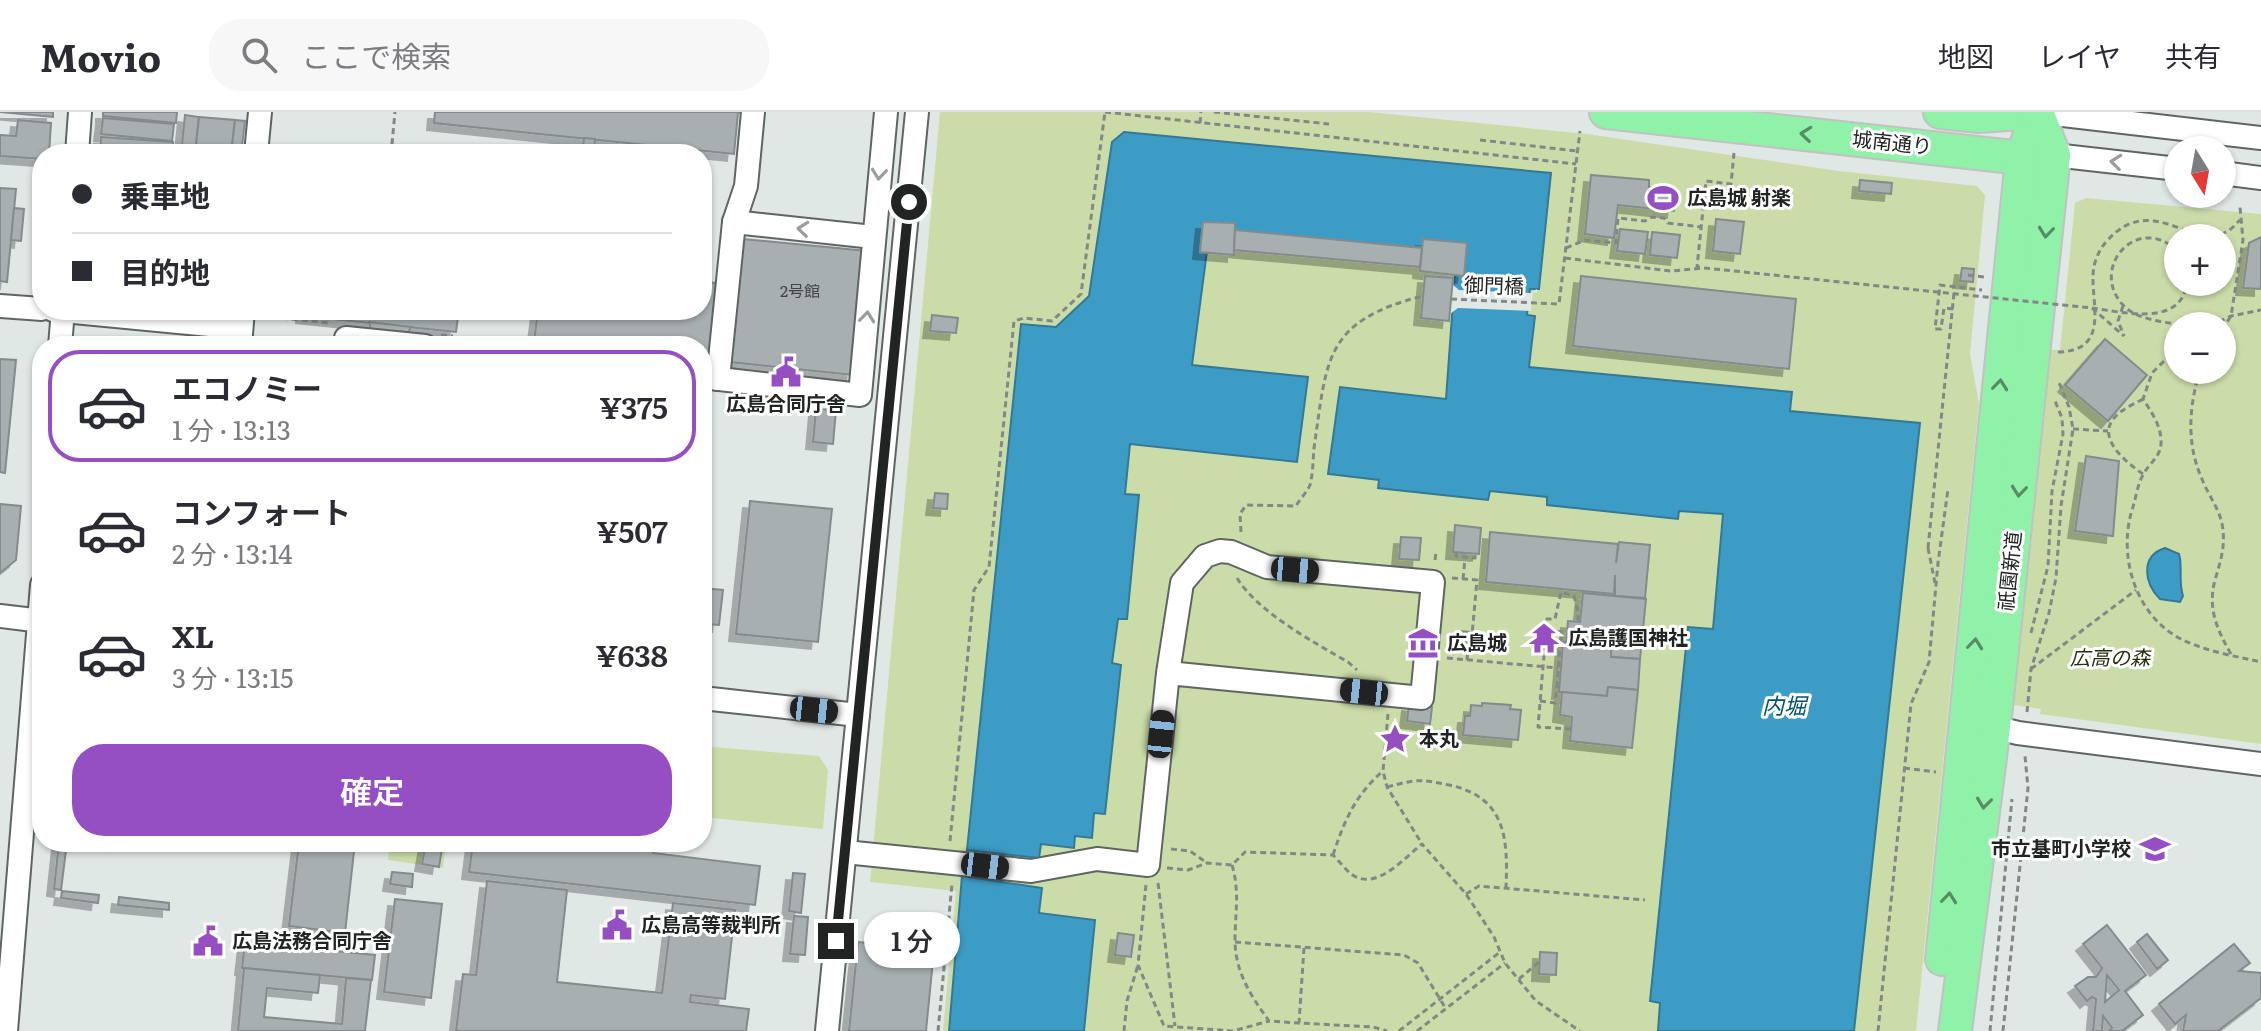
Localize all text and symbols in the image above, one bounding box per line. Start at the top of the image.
search box [209,19,769,91]
text: Movio [40,27,161,84]
icon: search [237,33,281,77]
text: ここで検索 [301,33,451,77]
text: 地図 [1938,34,1994,76]
text: レイヤ [2038,34,2121,76]
text: 共有 [2165,34,2221,76]
street label: 城南通り [1851,122,1934,160]
one-way arrow [1799,125,1812,142]
north arrow [2164,136,2236,208]
map controls [2164,136,2236,384]
one-way arrow [2109,153,2122,170]
one-way arrow [871,168,888,181]
text: 乗車地 [120,172,210,216]
sports icon: 広島城 射楽 [1646,181,1680,215]
place label: 広島城 射楽 [1687,181,1791,211]
route start [891,184,927,220]
one-way arrow [796,221,809,238]
button: + [2164,224,2236,296]
one-way arrow [2038,226,2055,239]
text: 目的地 [120,249,210,293]
street label: 御門橋 [1464,268,1525,300]
house number: 2号館 [780,278,820,302]
one-way arrow [859,310,876,323]
button: − [2164,312,2236,384]
public building icon: 広島合同庁舎 [769,355,803,389]
text: エコノミー [172,365,322,409]
icon: car [76,370,148,442]
one-way arrow [1991,378,2008,391]
text: ¥375 [599,384,668,428]
place label: 広島合同庁舎 [726,387,846,417]
text: 1 分 · 13:13 [172,409,291,448]
one-way arrow [2010,485,2027,498]
text: コンフォート [172,489,351,533]
icon: car [76,494,148,566]
text: ¥507 [597,508,668,552]
street label: 祇園新道 [1989,529,2027,612]
text: 2 分 · 13:14 [172,533,293,572]
car [1270,556,1320,584]
text: XL [172,613,214,657]
icon: car [76,618,148,690]
temple icon: 広島護国神社 [1527,621,1561,655]
place label: 広島護国神社 [1568,621,1688,651]
museum icon: 広島城 [1406,626,1440,660]
place label: 広島城 [1447,626,1507,656]
text: ¥638 [596,632,668,676]
one-way arrow [1966,637,1983,650]
park label: 広高の森 [2070,641,2152,671]
text: 3 分 · 13:15 [172,657,293,696]
car [1339,678,1389,706]
water label: 内堀 [1762,688,1809,721]
car [789,696,839,724]
car [1147,709,1175,759]
place icon: 本丸 [1378,722,1412,756]
place label: 本丸 [1419,722,1459,752]
button: 確定 [72,744,672,836]
one-way arrow [1976,796,1993,810]
place label: 市立基町小学校 [1991,832,2131,862]
school or university icon: 市立基町小学校 [2138,832,2172,866]
car [960,851,1010,881]
one-way arrow [1940,891,1957,904]
public building icon: 広島高等裁判所 [600,908,634,942]
place label: 広島高等裁判所 [641,908,781,938]
callout: 1 分 [864,913,960,969]
text: 1 分 [891,920,933,959]
route end [818,923,854,959]
public building icon: 広島法務合同庁舎 [191,924,225,958]
place label: 広島法務合同庁舎 [232,924,392,954]

